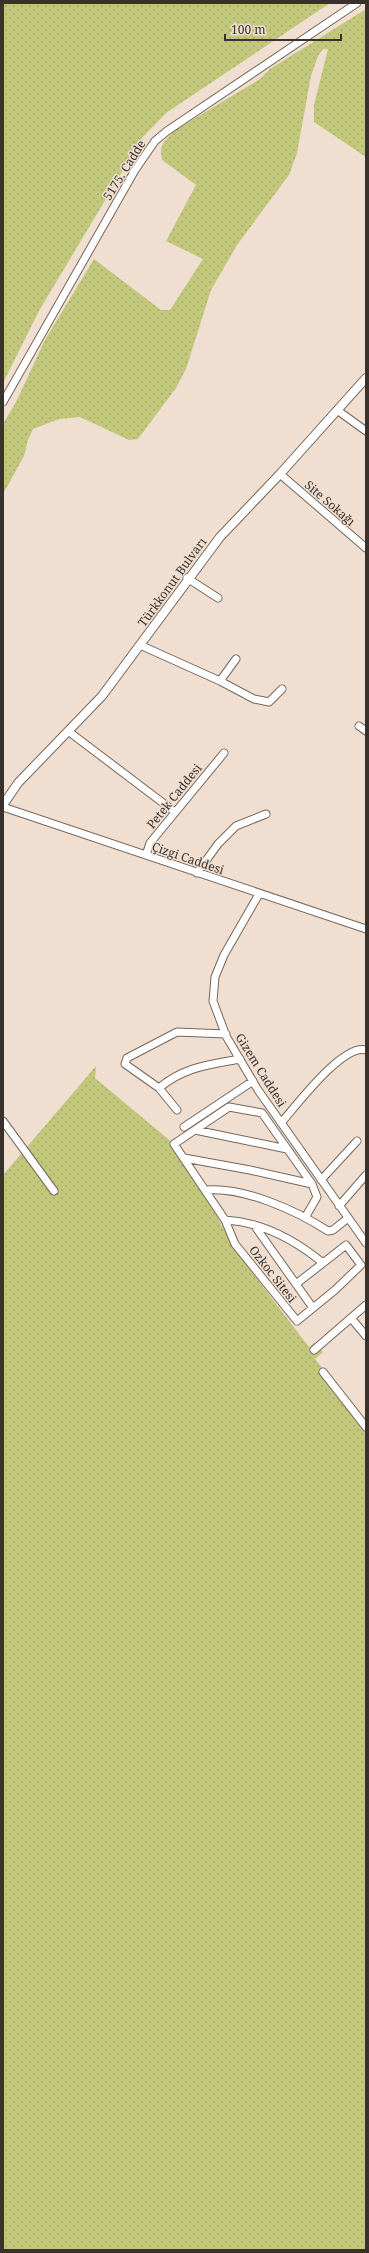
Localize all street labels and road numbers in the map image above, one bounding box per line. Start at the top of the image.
street label: 5175. Cadde [99,137,149,203]
street label: Site Sokağı [301,476,359,530]
street label: Türkkonut Bulvarı [134,534,210,630]
street label: Petek Caddesi [143,760,206,832]
street label: Çizgi Caddesi [150,838,227,878]
street label: Gizem Caddesi [232,1030,291,1110]
street label: Ozkoc Sitesi [245,1242,301,1306]

